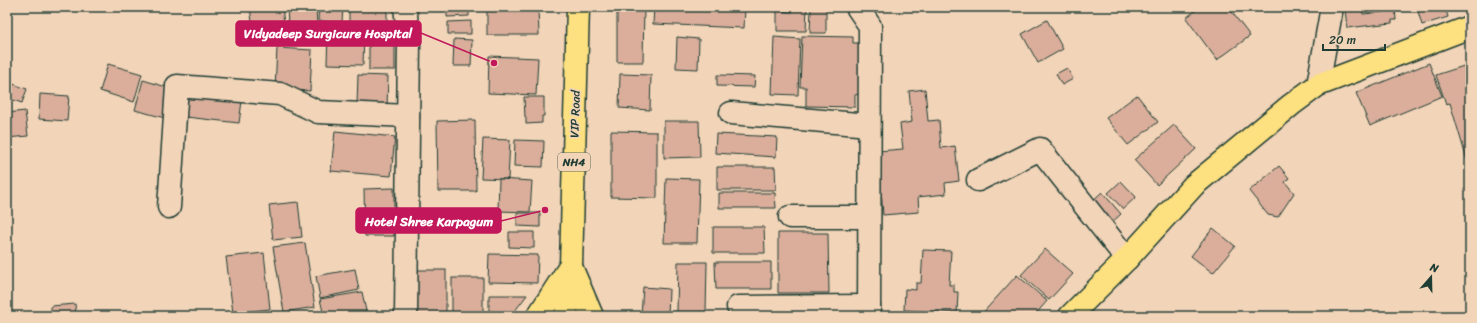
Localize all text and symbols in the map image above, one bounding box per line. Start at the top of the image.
callout: Vidyadeep Surgicure Hospital [236,21,421,46]
text: Vidyadeep Surgicure Hospital [244,22,413,45]
scale bar [1323,26,1385,52]
text: 20 m [1329,29,1356,51]
street label: VIP Road [563,88,587,138]
road number: NH4 [558,153,590,171]
callout: Hotel Shree Karpagum [356,208,501,233]
text: Hotel Shree Karpagum [364,210,493,233]
north arrow [1411,257,1451,297]
text: N [1426,257,1441,278]

